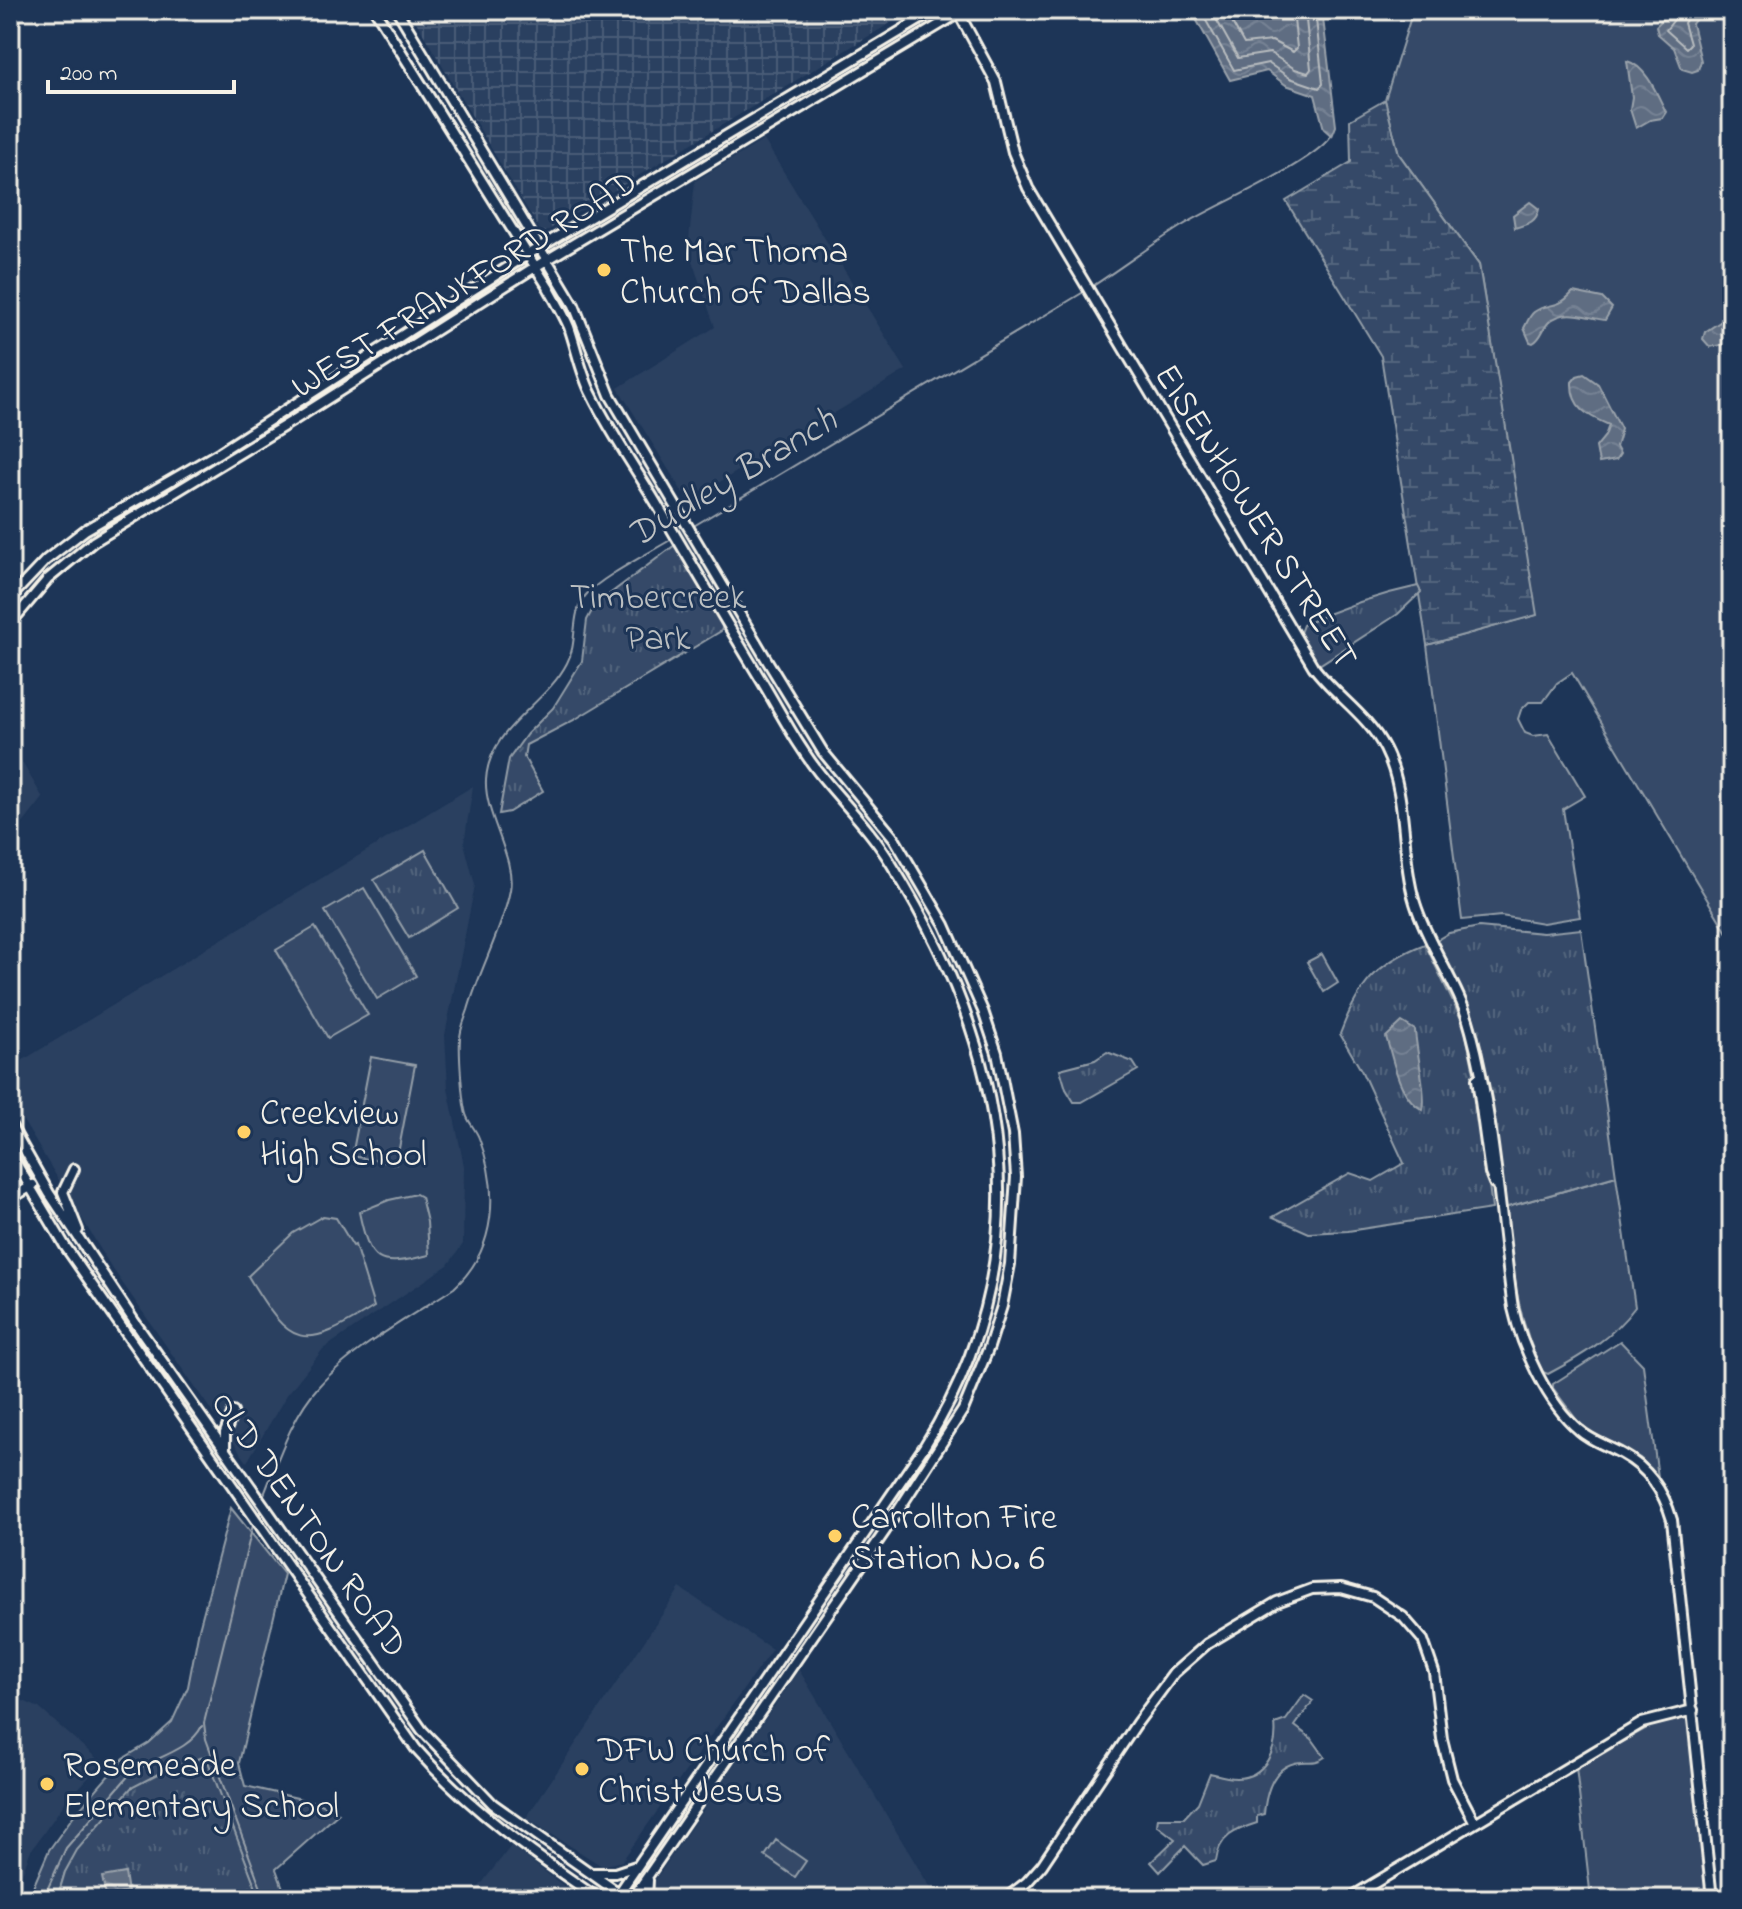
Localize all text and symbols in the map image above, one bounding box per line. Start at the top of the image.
scale bar [48,44,234,94]
text: 200 m [60,57,117,92]
street label: WEST FRANKFORD ROAD [282,158,649,414]
place label: The Mar Thoma Church of Dallas [620,227,871,321]
marker: The Mar Thoma Church of Dallas [595,261,613,279]
street label: EISENHOWER STREET [1139,355,1370,680]
water label: Dudley Branch [617,394,850,564]
park label: Timbercreek Park [570,573,746,667]
place label: Creekview High School [260,1089,427,1183]
marker: Creekview High School [235,1123,253,1141]
street label: OLD DENTON ROAD [195,1381,419,1670]
place label: Carrollton Fire Station No. 6 [851,1493,1058,1587]
marker: Carrollton Fire Station No. 6 [826,1527,844,1545]
place label: DFW Church of Christ Jesus [597,1726,830,1820]
place label: Rosemeade Elementary School [63,1741,339,1835]
marker: DFW Church of Christ Jesus [573,1760,591,1778]
marker: Rosemeade Elementary School [38,1775,56,1793]

